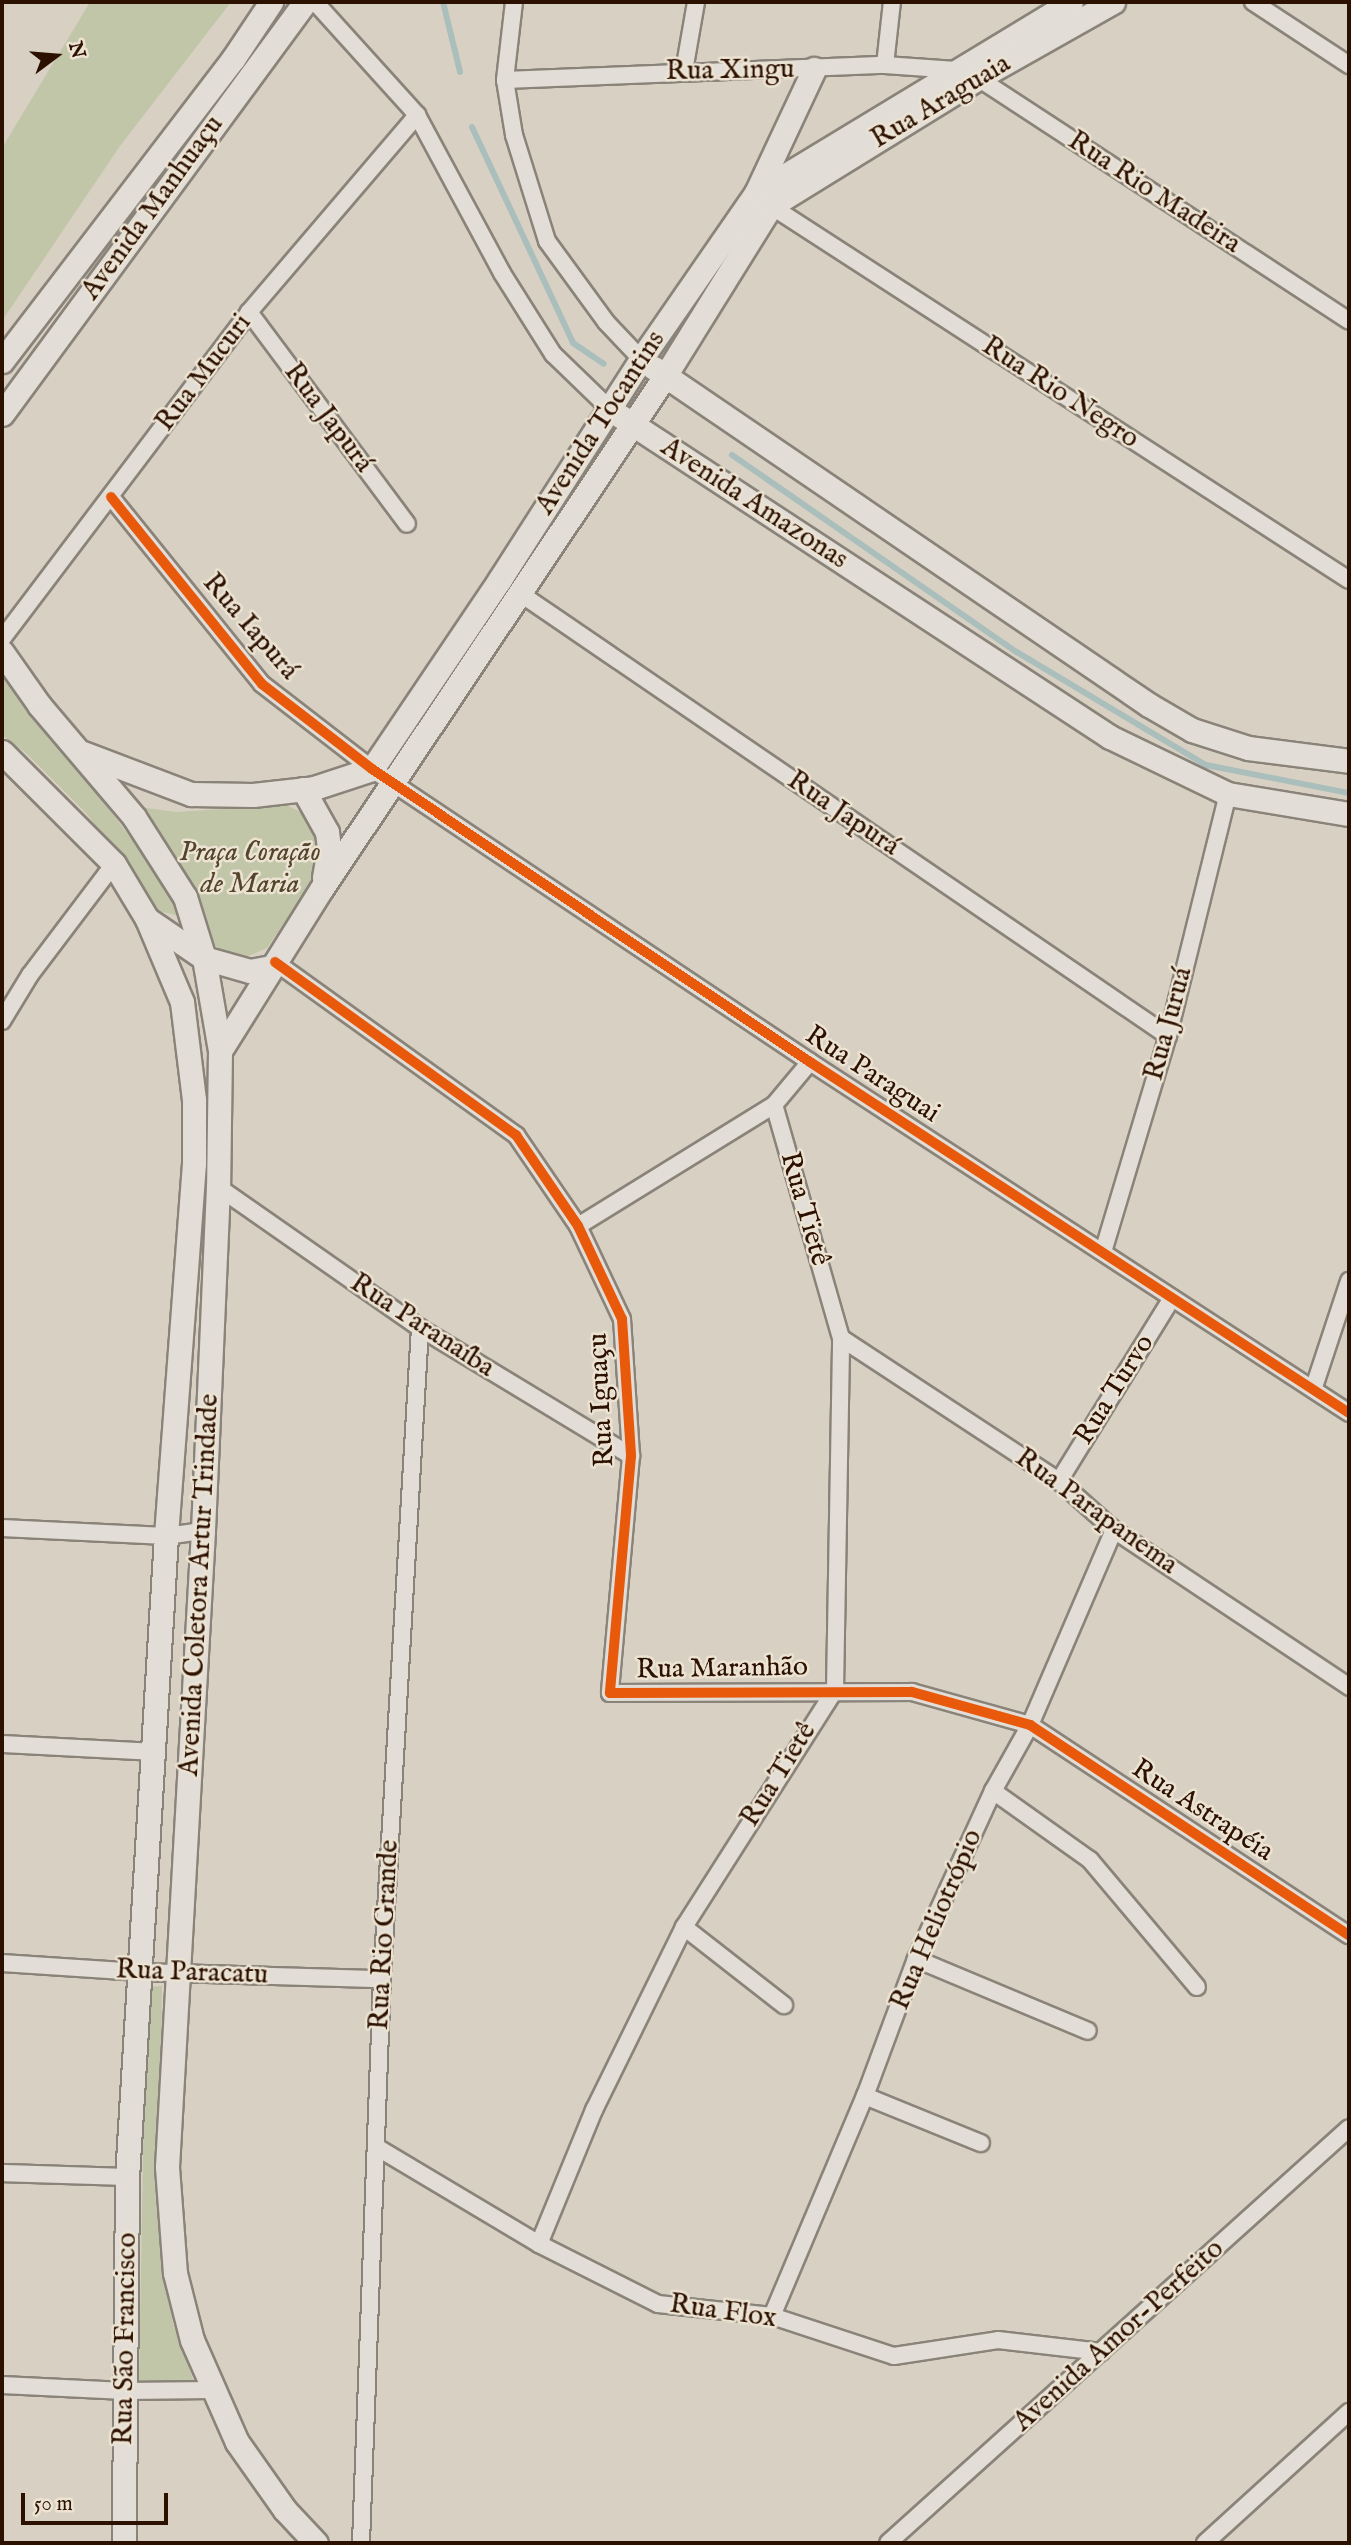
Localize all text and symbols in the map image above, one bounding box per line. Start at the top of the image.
north arrow [21,21,91,91]
text: N [62,39,90,61]
street label: Rua Araguaia [865,47,1017,157]
street label: Rua Xingu [665,53,795,89]
street label: Avenida Manhuaçu [75,109,231,307]
street label: Rua Rio Madeira [1061,125,1247,261]
street label: Rua Mucuri [149,307,259,439]
street label: Avenida Tocantins [529,325,673,521]
street label: Rua Rio Negro [975,330,1145,456]
street label: Rua Japurá [276,357,380,479]
street label: Avenida Amazonas [654,431,854,577]
street label: Rua Iapurá [195,567,305,687]
street label: Rua Japurá [780,764,906,864]
park label: Praça Coração de Maria [179,836,321,902]
street label: Rua Juruá [1138,964,1200,1084]
street label: Rua Paraguai [798,1019,946,1131]
street label: Rua Tietê [772,1148,836,1270]
street label: Rua Paranaíba [343,1267,501,1385]
street label: Rua Turvo [1068,1329,1162,1451]
street label: Rua Iguaçu [582,1332,622,1468]
street label: Avenida Coletora Artur Trindade [173,1393,227,1777]
street label: Rua Parapanema [1008,1442,1184,1582]
street label: Rua Maranhão [636,1651,808,1687]
street label: Rua Tietê [734,1717,824,1833]
street label: Rua Astrapéia [1125,1753,1279,1869]
street label: Rua Heliotrópio [884,1825,990,2015]
street label: Rua Rio Grande [363,1839,407,2031]
street label: Rua Paracatu [115,1954,269,1992]
street label: Rua São Francisco [107,2232,145,2446]
street label: Avenida Amor-Perfeito [1007,2233,1231,2439]
street label: Rua Flox [667,2288,779,2336]
scale bar [24,2478,172,2522]
text: 50 m [34,2491,73,2518]

